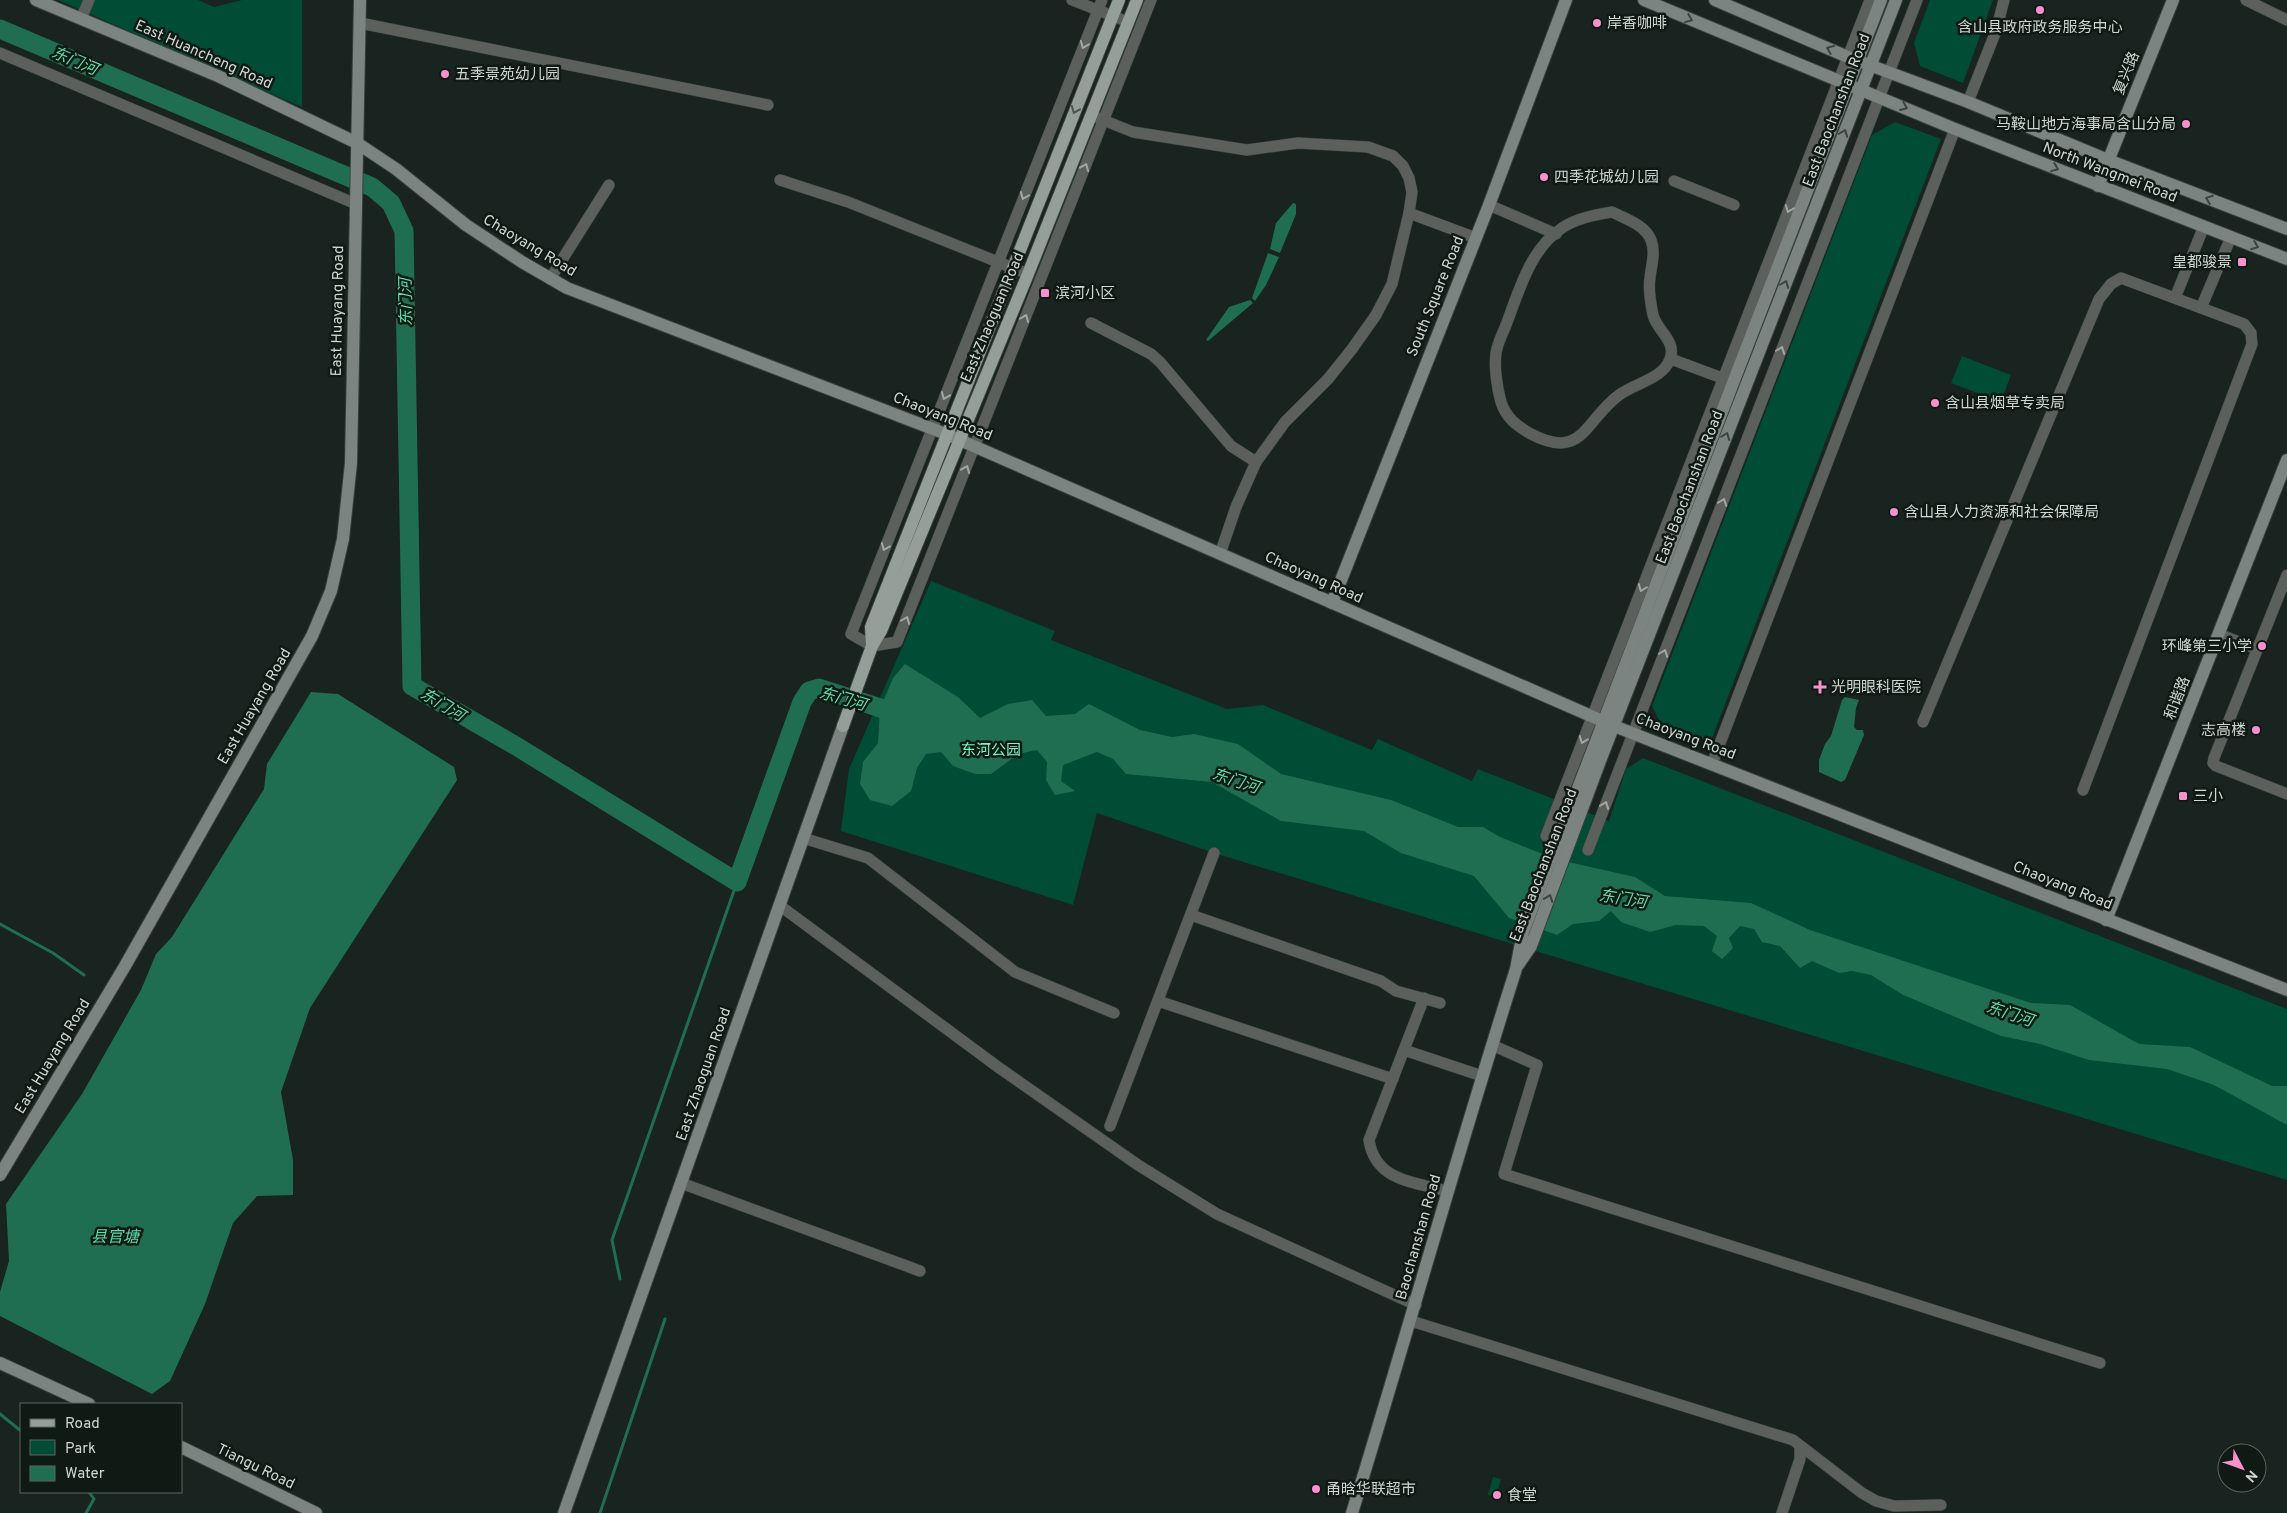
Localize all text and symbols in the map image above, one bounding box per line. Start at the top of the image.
marker: 含山县政府政务服务中心 [2034,4,2046,16]
one-way arrow [1684,12,1693,23]
place label: 岸香咖啡 [1607,15,1667,34]
street label: East Huancheng Road [132,17,275,94]
marker: 岸香咖啡 [1591,17,1603,29]
place label: 含山县政府政务服务中心 [1957,19,2123,38]
street label: East Baochanshan Road [1799,31,1875,190]
one-way arrow [1080,40,1090,49]
water label: 东门河 [48,43,103,82]
one-way arrow [1826,44,1835,55]
street label: 复兴路 [2110,49,2145,98]
place label: 五季景苑幼儿园 [455,66,560,85]
marker: 五季景苑幼儿园 [439,68,451,80]
one-way arrow [1899,101,1908,112]
one-way arrow [1071,106,1081,114]
place label: 马鞍山地方海事局含山分局 [1996,115,2176,135]
marker: 马鞍山地方海事局含山分局 [2180,118,2192,130]
one-way arrow [1838,129,1848,137]
street label: North Wangmei Road [2039,139,2179,208]
one-way arrow [1079,163,1089,172]
one-way arrow [2050,163,2058,173]
place label: 四季花城幼儿园 [1554,169,1659,188]
marker: 四季花城幼儿园 [1538,171,1550,183]
one-way arrow [1020,192,1030,200]
one-way arrow [2205,194,2214,205]
one-way arrow [1785,204,1795,212]
street label: Chaoyang Road [479,211,579,282]
street label: South Square Road [1404,233,1469,360]
one-way arrow [2250,240,2259,250]
street label: East Huayang Road [328,245,349,377]
street label: East Zhaoguan Road [957,250,1029,386]
place label: 皇都骏景 [2172,254,2232,273]
marker: 皇都骏景 [2236,256,2248,268]
water label: 东门河 [397,275,417,326]
one-way arrow [1779,280,1789,289]
place label: 滨河小区 [1055,285,1115,304]
marker: 滨河小区 [1039,287,1051,299]
one-way arrow [1019,314,1030,323]
one-way arrow [1775,346,1786,355]
street label: Chaoyang Road [890,389,995,446]
one-way arrow [941,391,951,400]
place label: 含山县烟草专卖局 [1945,395,2065,414]
marker: 含山县烟草专卖局 [1929,397,1941,409]
street label: East Baochanshan Road [1652,408,1728,567]
one-way arrow [1721,432,1731,440]
one-way arrow [960,466,970,474]
one-way arrow [1717,498,1727,506]
place label: 含山县人力资源和社会保障局 [1904,504,2099,523]
marker: 含山县人力资源和社会保障局 [1888,506,1900,518]
one-way arrow [881,542,891,551]
street label: Chaoyang Road [1261,548,1366,609]
one-way arrow [1638,584,1648,592]
one-way arrow [900,617,910,625]
place label: 环峰第三小学 [2162,637,2252,657]
marker: 环峰第三小学 [2256,640,2268,652]
street label: East Huayang Road [214,645,296,768]
one-way arrow [1658,649,1668,658]
street label: 和谐路 [2161,674,2195,723]
place label: 光明眼科医院 [1831,679,1921,698]
marker: 光明眼科医院 [1813,680,1827,694]
water label: 东门河 [817,684,871,717]
water label: 东门河 [416,685,470,728]
street label: Chaoyang Road [1633,710,1738,765]
place label: 志高楼 [2201,722,2246,741]
marker: 志高楼 [2250,724,2262,736]
one-way arrow [1579,735,1589,744]
park label: 东河公园 [961,742,1021,761]
water label: 东门河 [1209,765,1264,800]
street label: East Baochanshan Road [1506,786,1582,945]
place label: 三小 [2193,788,2223,807]
marker: 三小 [2177,790,2189,802]
one-way arrow [1600,801,1610,809]
street label: Chaoyang Road [2010,858,2115,915]
water label: 东门河 [1597,886,1651,914]
one-way arrow [1543,894,1553,903]
street label: East Huayang Road [11,996,95,1118]
water label: 东门河 [1983,998,2038,1033]
street label: East Zhaoguan Road [673,1005,736,1144]
street label: Baochanshan Road [1392,1173,1446,1302]
water label: 县官塘 [91,1228,142,1248]
legend [20,1403,182,1493]
text: Road [65,1415,100,1434]
text: Park [65,1440,96,1459]
street label: Tiangu Road [213,1440,297,1494]
north arrow [2217,1443,2267,1493]
text: Water [65,1465,105,1484]
text: N [2241,1466,2260,1485]
place label: 甬晗华联超市 [1326,1480,1416,1500]
marker: 甬晗华联超市 [1310,1483,1322,1495]
place label: 食堂 [1507,1487,1537,1506]
marker: 食堂 [1491,1489,1503,1501]

